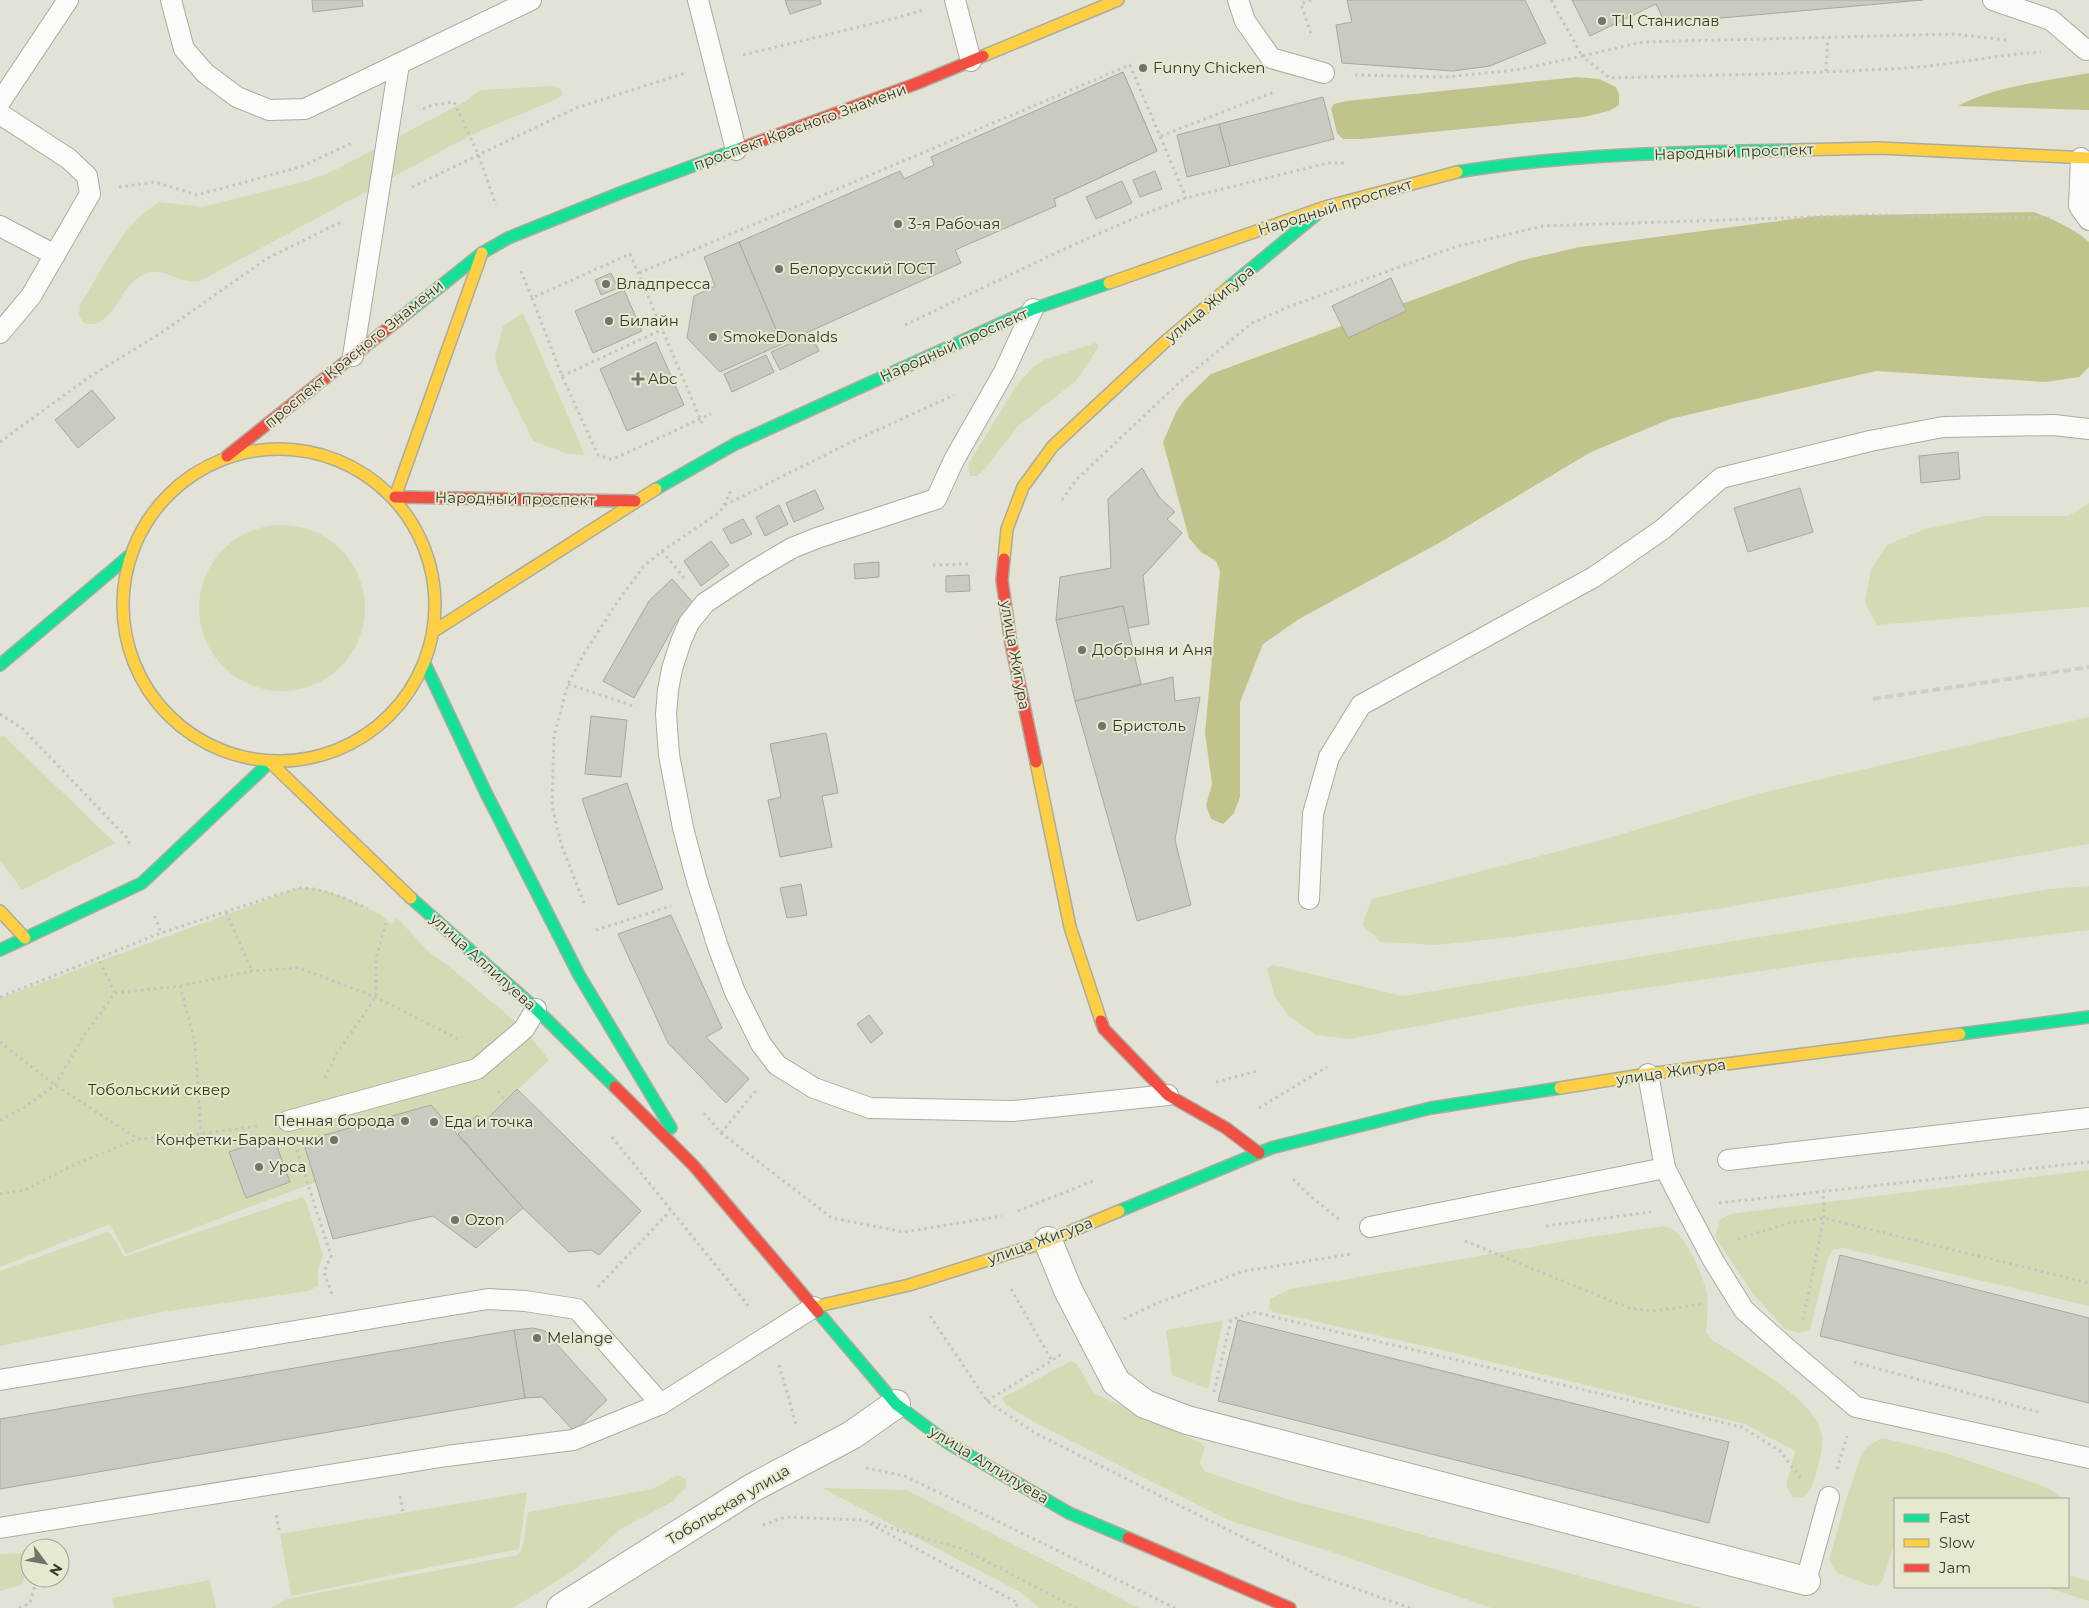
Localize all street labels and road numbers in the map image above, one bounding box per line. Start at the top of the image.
street label: проспект Красного Знамени [691,79,909,174]
street label: Народный проспект [1654,139,1815,164]
street label: Народный проспект [1255,174,1415,239]
street label: улица Жигура [1160,261,1258,347]
street label: проспект Красного Знамени [260,275,447,432]
street label: Народный проспект [877,303,1032,386]
street label: Народный проспект [435,488,596,509]
street label: улица Жигура [996,598,1034,711]
street label: улица Аллилуева [426,908,540,1014]
street label: улица Жигура [1614,1054,1727,1089]
street label: улица Жигура [984,1213,1095,1269]
street label: улица Аллилуева [925,1421,1052,1508]
street label: Тобольская улица [663,1460,793,1549]

